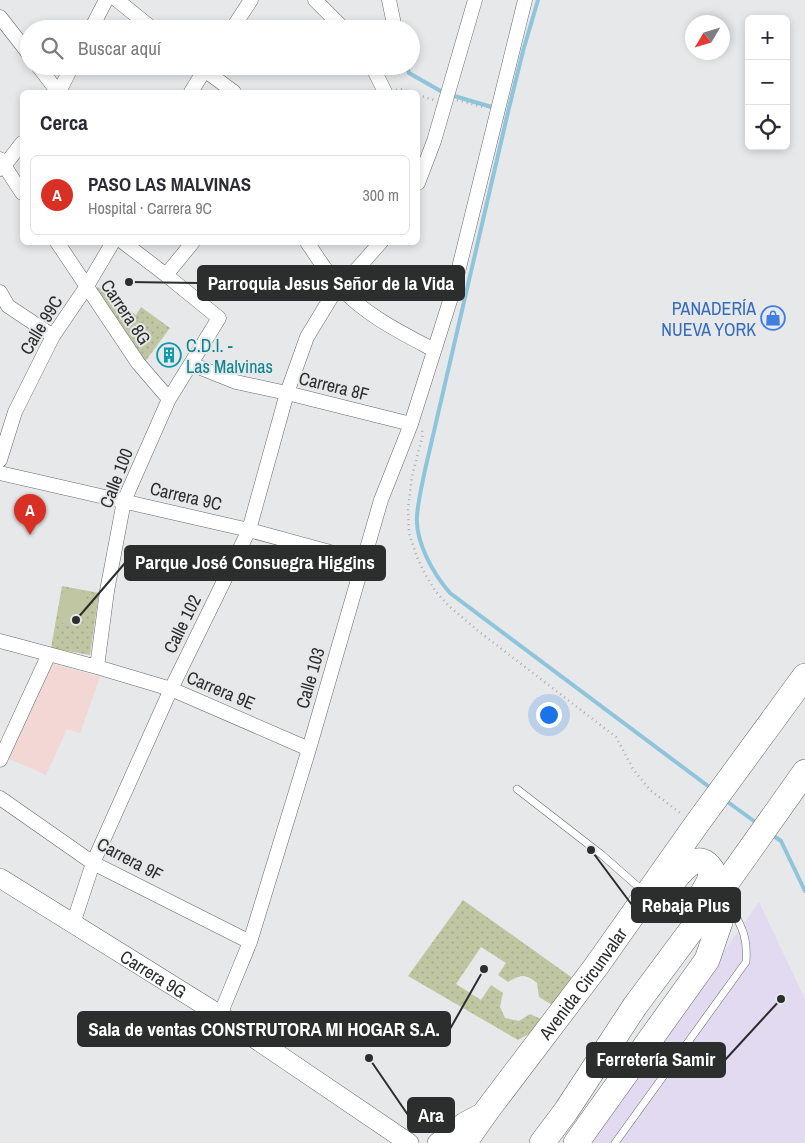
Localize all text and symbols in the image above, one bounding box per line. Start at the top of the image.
north arrow [685,15,730,60]
map controls [745,15,790,150]
button: + [745,15,790,60]
search box [20,20,420,75]
icon: search [38,34,66,62]
text: Buscar aquí [78,35,161,61]
button: − [745,60,790,105]
button: locate [745,105,790,150]
text: Cerca [40,108,88,137]
text: PASO LAS MALVINAS [88,171,251,197]
text: A [52,184,62,206]
text: 300 m [363,184,399,206]
text: Hospital · Carrera 9C [88,197,212,219]
callout: Parroquia Jesus Señor de la Vida [198,266,464,300]
text: Parroquia Jesus Señor de la Vida [208,270,455,296]
street label: Carrera 8G [95,274,157,350]
street label: Calle 99C [14,291,68,359]
place label: PANADERÍA NUEVA YORK [661,296,756,342]
shop icon: PANADERÍA NUEVA YORK [760,305,786,331]
place label: C.D.I. - Las Malvinas [186,333,273,379]
building icon: C.D.I. - Las Malvinas [156,342,182,368]
street label: Carrera 8F [296,365,372,407]
street label: Calle 100 [93,444,139,512]
street label: Carrera 9C [148,476,224,516]
pin: A [14,494,46,535]
callout: Parque José Consuegra Higgins [125,546,385,580]
text: Parque José Consuegra Higgins [135,549,375,575]
street label: Calle 102 [157,590,207,658]
street label: Calle 103 [289,645,331,711]
street label: Carrera 9E [183,664,259,716]
your location [536,702,562,728]
street label: Carrera 9F [93,831,167,887]
callout: Rebaja Plus [632,888,740,922]
text: Rebaja Plus [642,892,730,918]
street label: Avenida Circunvalar [532,922,632,1045]
street label: Carrera 9G [116,944,192,1004]
callout: Sala de ventas CONSTRUTORA MI HOGAR S.A. [78,1012,450,1046]
text: Sala de ventas CONSTRUTORA MI HOGAR S.A. [88,1016,440,1042]
callout: Ferretería Samir [587,1043,725,1077]
text: Ferretería Samir [597,1046,715,1072]
callout: Ara [408,1098,454,1132]
text: Ara [418,1102,444,1128]

